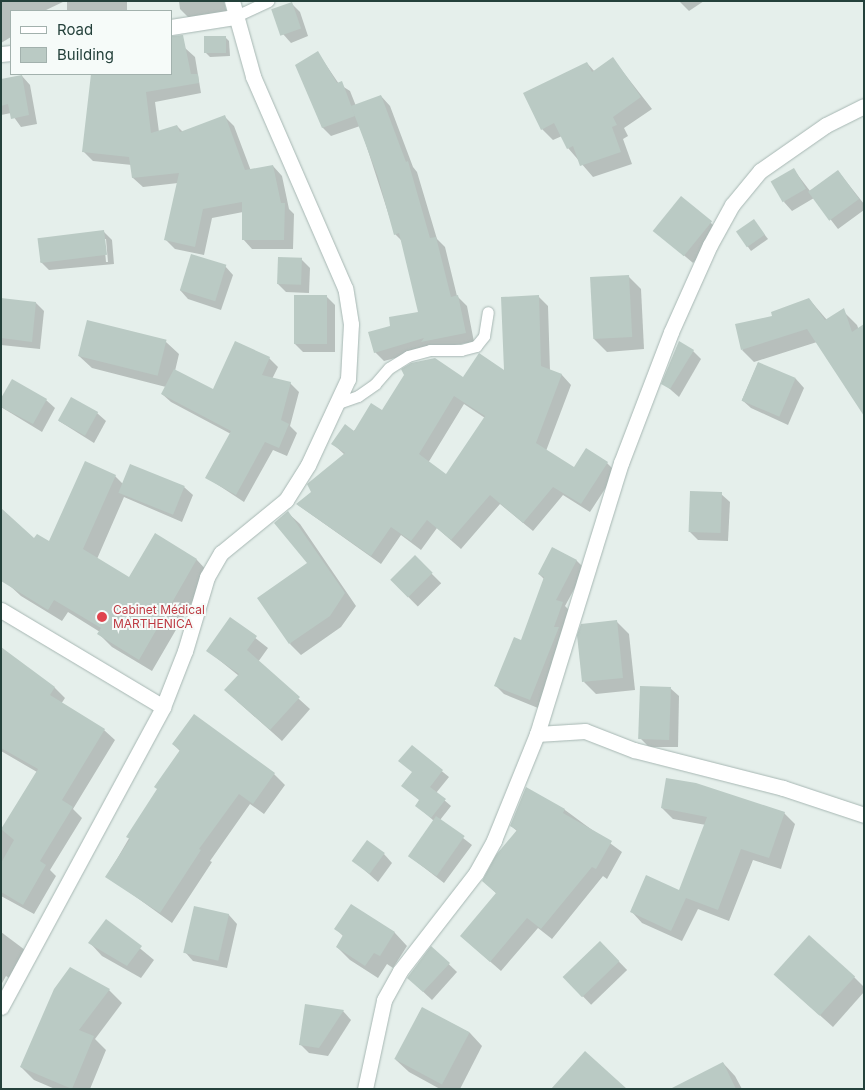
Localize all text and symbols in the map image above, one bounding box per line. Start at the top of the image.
legend [10,10,172,75]
text: Road [57,20,93,39]
text: Building [57,45,114,64]
place label: Cabinet Médical MARTHENICA [113,603,205,631]
marker: Cabinet Médical MARTHENICA [95,610,109,624]

